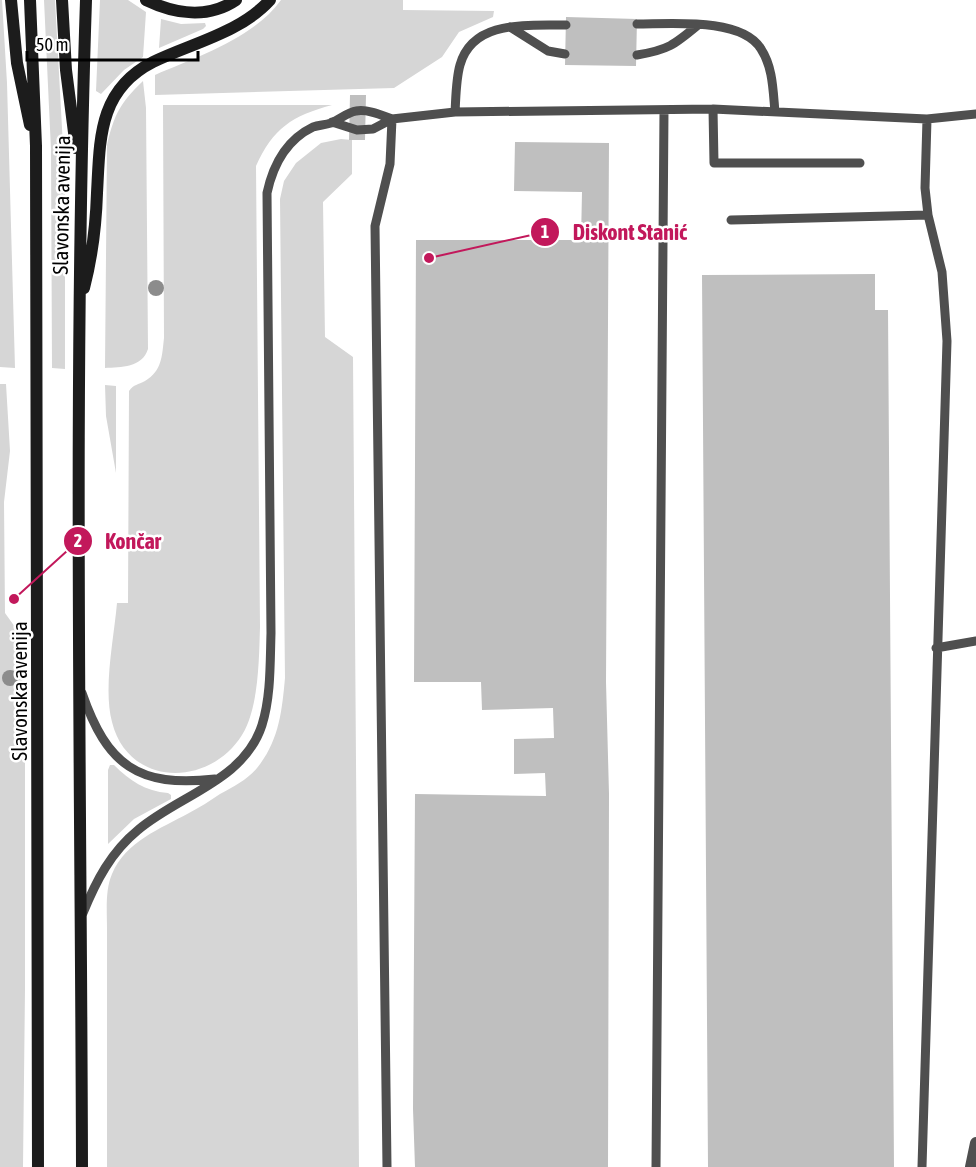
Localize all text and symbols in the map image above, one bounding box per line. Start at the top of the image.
scale bar [27,24,198,62]
text: 50 m [36,34,68,55]
street label: Slavonska avenija [48,135,74,275]
callout: Diskont Stanić [530,212,699,252]
text: Diskont Stanić [573,219,688,245]
text: 1 [541,221,549,242]
callout: Končar [63,521,173,561]
text: Končar [105,528,162,554]
text: 2 [74,530,82,551]
street label: Slavonska avenija [7,621,31,761]

